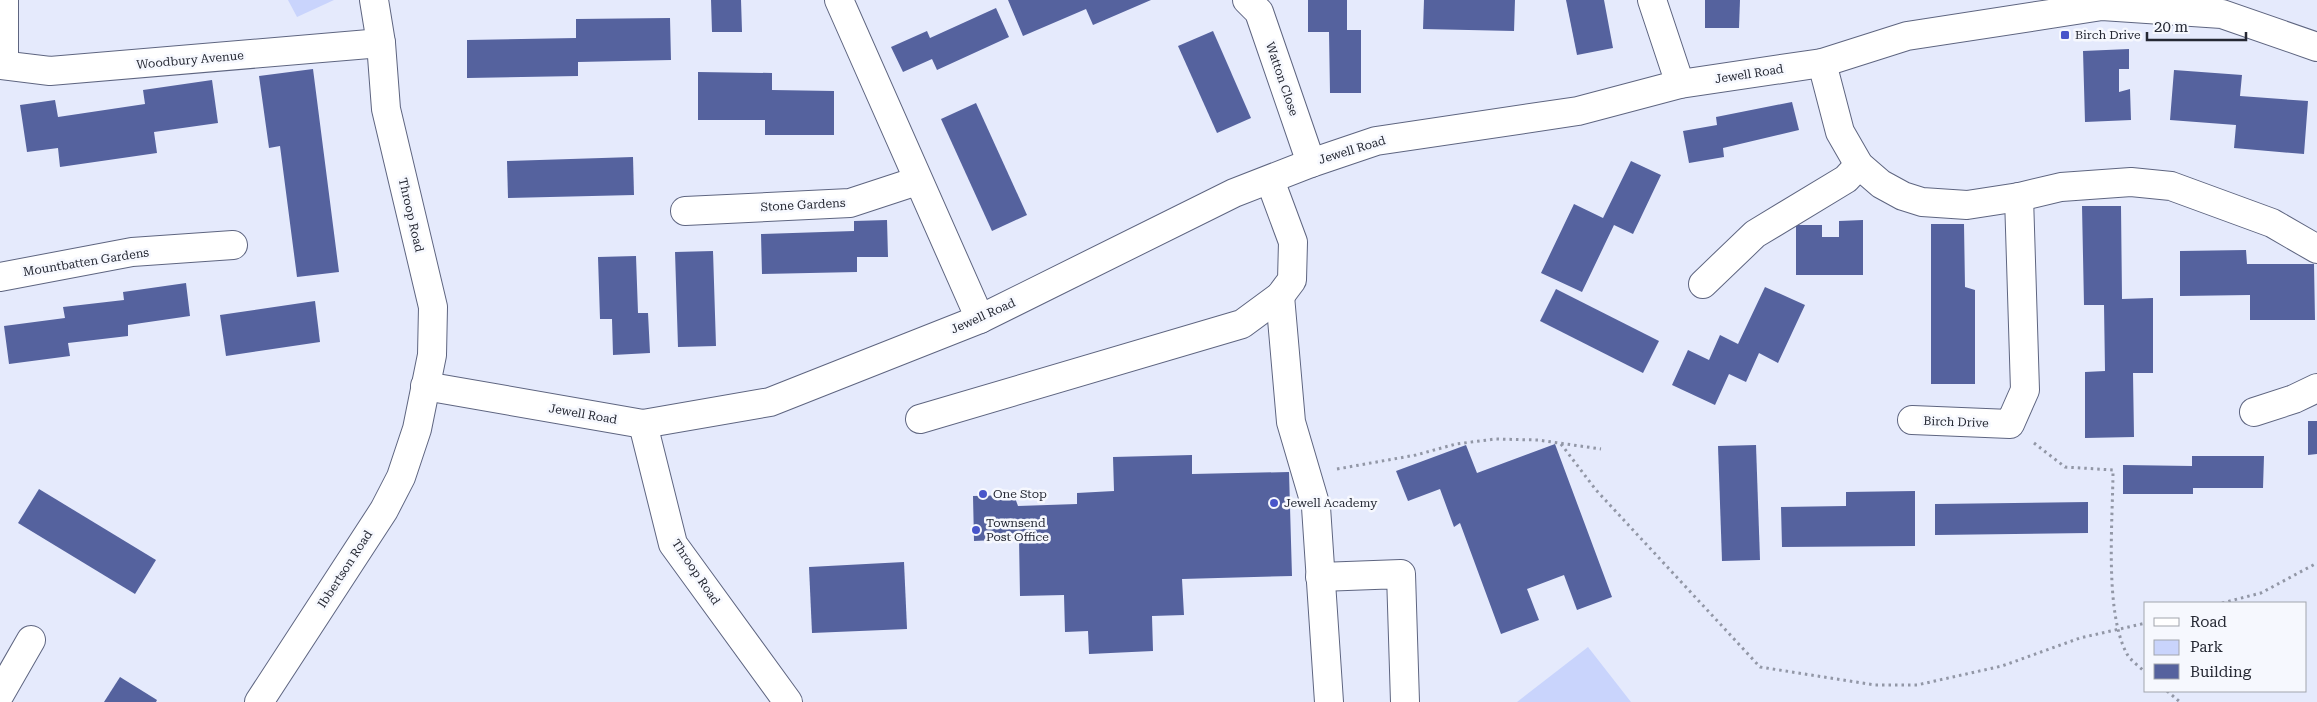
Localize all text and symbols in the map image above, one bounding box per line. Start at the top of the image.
scale bar [2147,10,2246,42]
text: 20 m [2154,18,2189,36]
place label: Birch Drive [2075,28,2141,42]
marker: Birch Drive [2059,29,2071,41]
street label: Watton Close [1263,40,1301,118]
street label: Woodbury Avenue [136,48,245,72]
street label: Jewell Road [1714,62,1785,86]
street label: Jewell Road [1317,133,1387,167]
street label: Throop Road [396,177,426,254]
street label: Stone Gardens [760,196,846,214]
street label: Mountbatten Gardens [22,245,150,279]
street label: Jewell Road [949,295,1018,336]
street label: Jewell Road [548,401,619,427]
street label: Birch Drive [1923,414,1989,430]
place label: One Stop [993,487,1047,501]
marker: One Stop [977,488,989,500]
place label: Jewell Academy [1284,496,1378,510]
marker: Jewell Academy [1268,497,1280,509]
place label: Townsend Post Office [986,516,1049,544]
marker: Townsend Post Office [970,524,982,536]
street label: Ibbertson Road [315,527,375,610]
street label: Throop Road [669,537,723,608]
legend [2144,602,2307,692]
text: Road [2190,613,2227,631]
text: Park [2190,638,2224,656]
text: Building [2190,663,2252,681]

